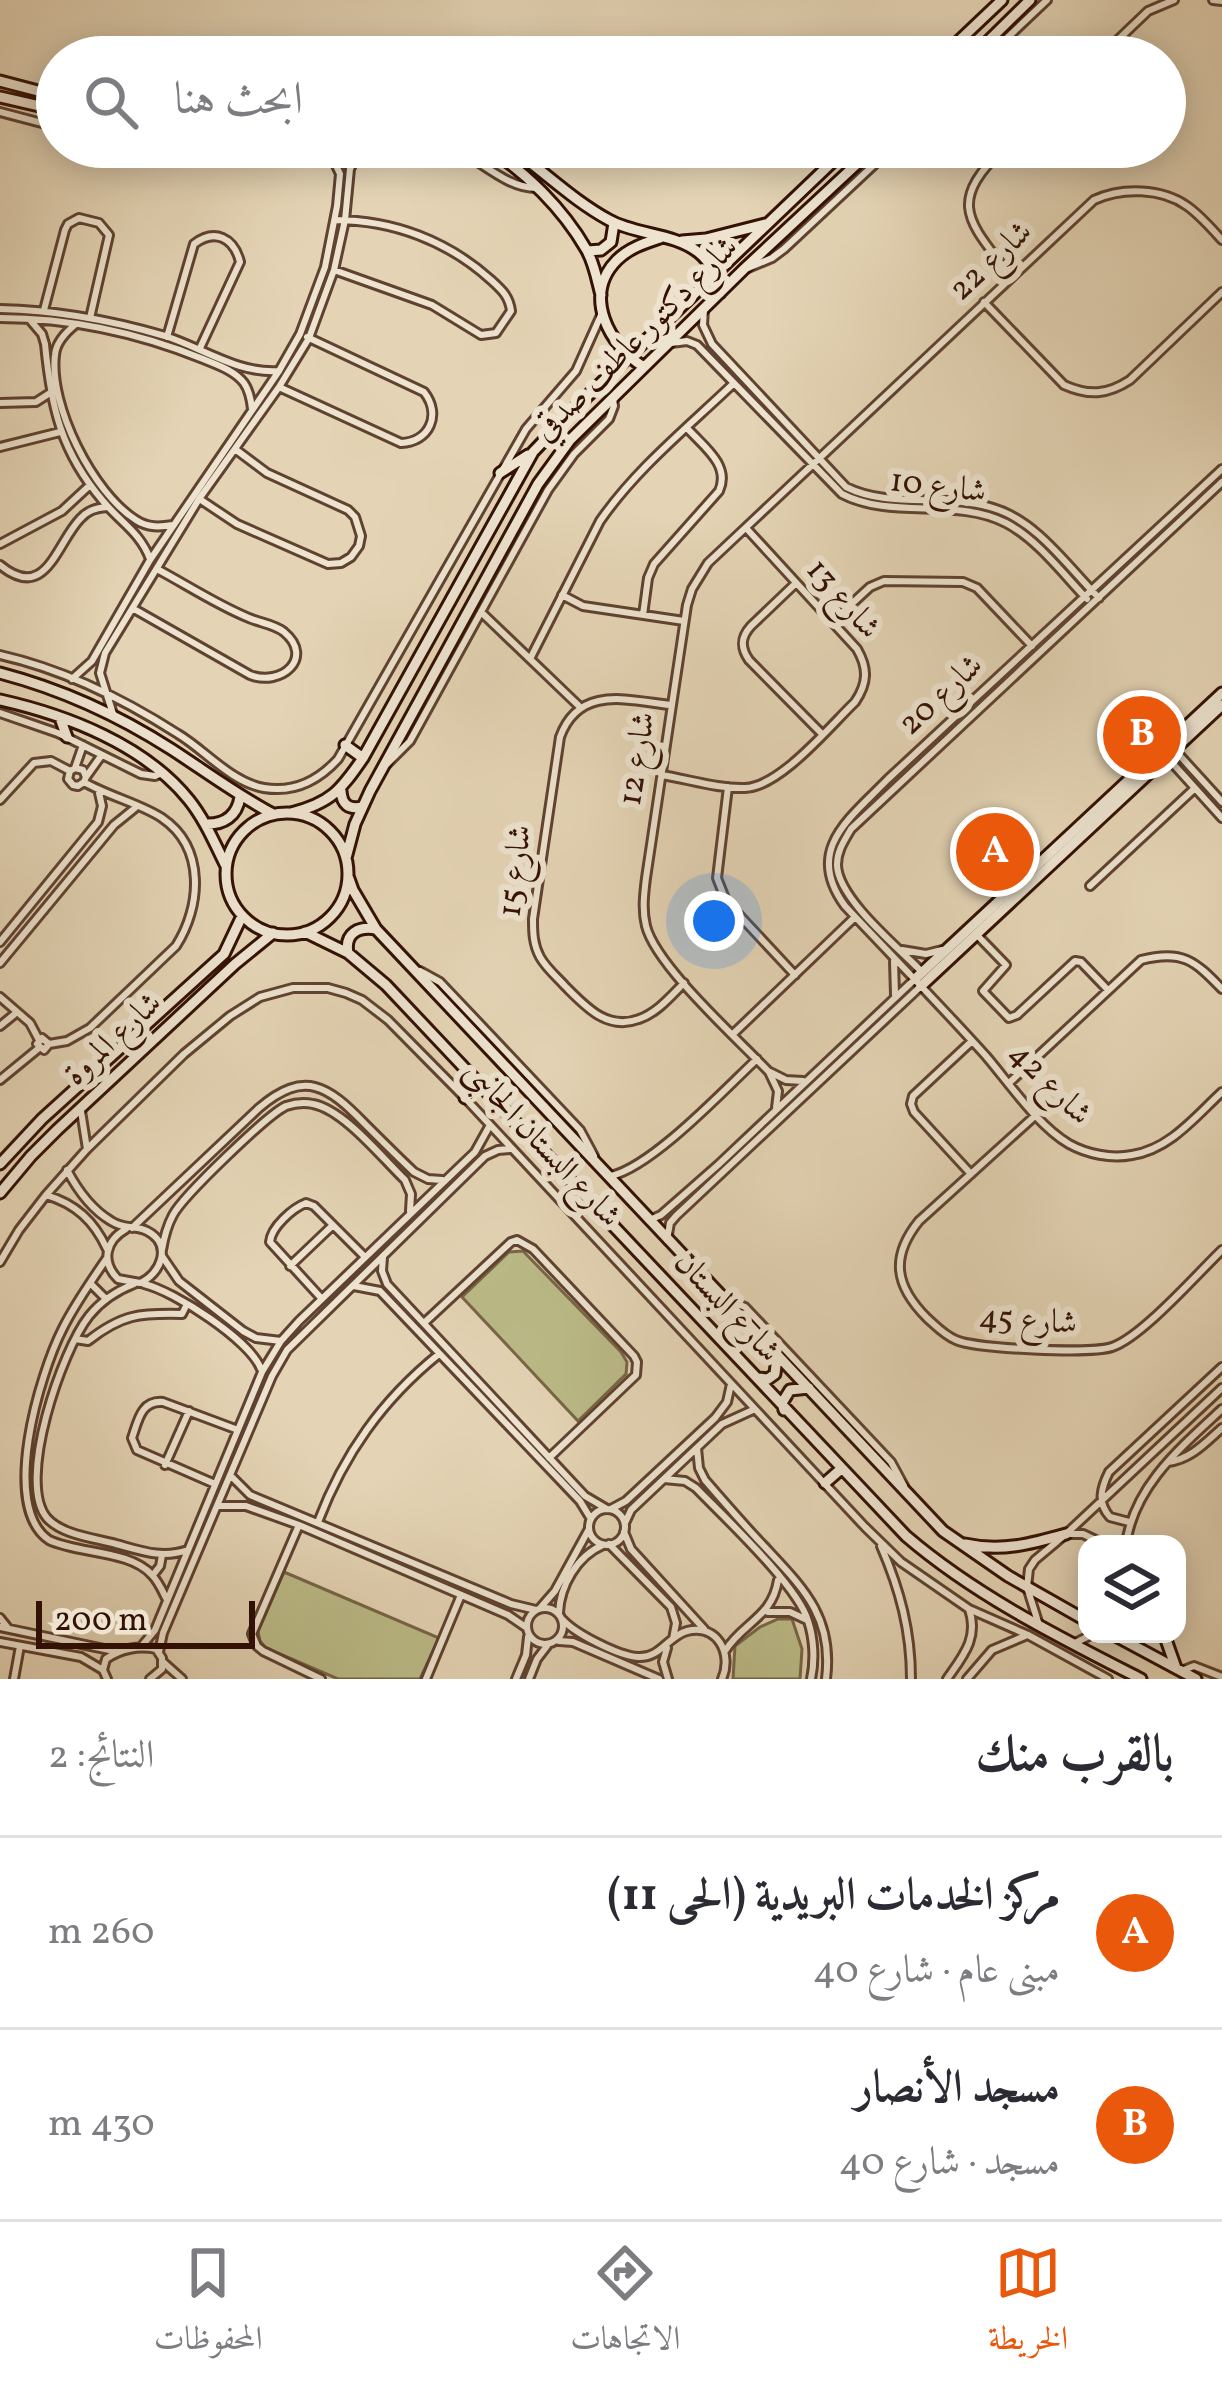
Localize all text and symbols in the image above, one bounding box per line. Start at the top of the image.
search box [36,36,1186,168]
icon: search [78,69,144,135]
text: ابحث هنا [174,70,303,133]
street label: شارع 22 [940,211,1045,314]
street label: شارع دكتور عاطف صدقي [524,227,752,455]
street label: شارع 10 [887,459,989,519]
street label: شارع 13 [792,550,890,652]
street label: شارع 20 [889,645,996,749]
pin: B [1103,690,1181,780]
street label: شارع 12 [609,709,671,810]
pin: A [956,807,1034,897]
street label: شارع 15 [489,822,547,920]
your location [684,891,744,951]
street label: شارع المروة [55,982,175,1099]
street label: شارع 42 [995,1033,1101,1139]
street label: شارع البستان الجانبى [450,1051,631,1240]
street label: شارع البستان [661,1242,790,1376]
street label: شارع 45 [977,1296,1079,1350]
map controls [1078,1535,1186,1643]
button: layers [1078,1535,1186,1643]
scale bar [36,1595,255,1648]
text: 200 m [54,1599,148,1645]
text: بالقرب منك [975,1721,1174,1792]
text: النتائج: 2 [48,1730,154,1784]
text: مركز الخدمات البريدية (الحى 11) [607,1866,1060,1929]
text: 260 m [48,1906,154,1960]
text: A [1121,1906,1149,1960]
text: مبنى عام · شارع 40 [813,1945,1060,1999]
text: مسجد الأنصار [855,2058,1060,2121]
text: 430 m [48,2098,155,2152]
text: B [1122,2098,1148,2152]
text: مسجد · شارع 40 [839,2137,1060,2191]
tab: المحفوظات [154,2240,263,2370]
tab: الاتجاهات [570,2240,680,2370]
tab: الخريطة [988,2240,1068,2370]

